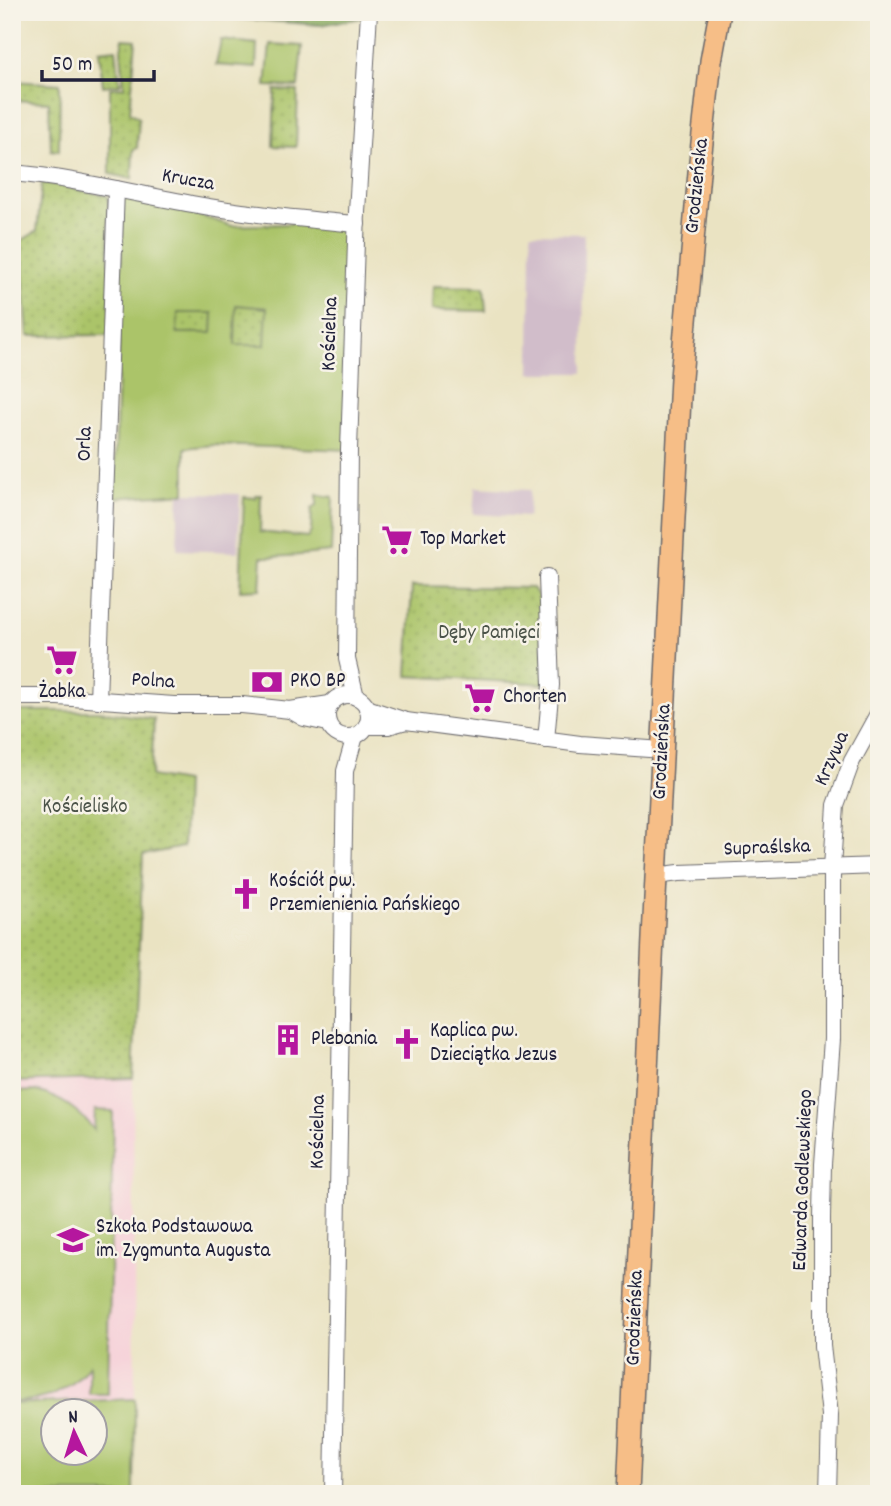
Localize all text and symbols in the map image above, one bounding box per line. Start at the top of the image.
scale bar [42,38,154,82]
text: 50 m [52,51,92,81]
street label: Grodzieńska [678,136,718,235]
street label: Krucza [159,162,218,201]
street label: Kościelna [315,295,347,372]
street label: Orla [70,425,102,462]
supermarket icon: Top Market [380,523,414,557]
place label: Top Market [420,525,506,555]
park label: Dęby Pamięci [438,619,540,649]
supermarket icon: Żabka [45,643,79,677]
bank icon: PKO BP [250,665,284,699]
street label: Polna [130,666,177,699]
place label: PKO BP [290,667,346,697]
place label: Żabka [39,678,87,708]
supermarket icon: Chorten [463,681,497,715]
place label: Chorten [503,683,567,713]
street label: Grodzieńska [646,702,681,801]
street label: Krzywa [808,726,859,791]
park label: Kościelisko [42,793,128,823]
street label: Supraślska [723,832,812,866]
place label: Kościół pw. Przemienienia Pańskiego [269,867,460,921]
church icon: Kościół pw. Przemienienia Pańskiego [229,877,263,911]
place label: Kaplica pw. Dzieciątka Jezus [430,1017,557,1071]
building icon: Plebania [271,1023,305,1057]
place label: Plebania [311,1025,378,1055]
church icon: Kaplica pw. Dzieciątka Jezus [390,1027,424,1061]
street label: Edwarda Godlewskiego [786,1089,822,1271]
street label: Kościelna [303,1094,335,1169]
place label: Szkoła Podstawowa im. Zygmunta Augusta [96,1213,271,1267]
school or university icon: Szkoła Podstawowa im. Zygmunta Augusta [56,1223,90,1257]
street label: Grodzieńska [619,1269,653,1366]
north arrow [38,1398,108,1468]
text: N [67,1405,79,1432]

